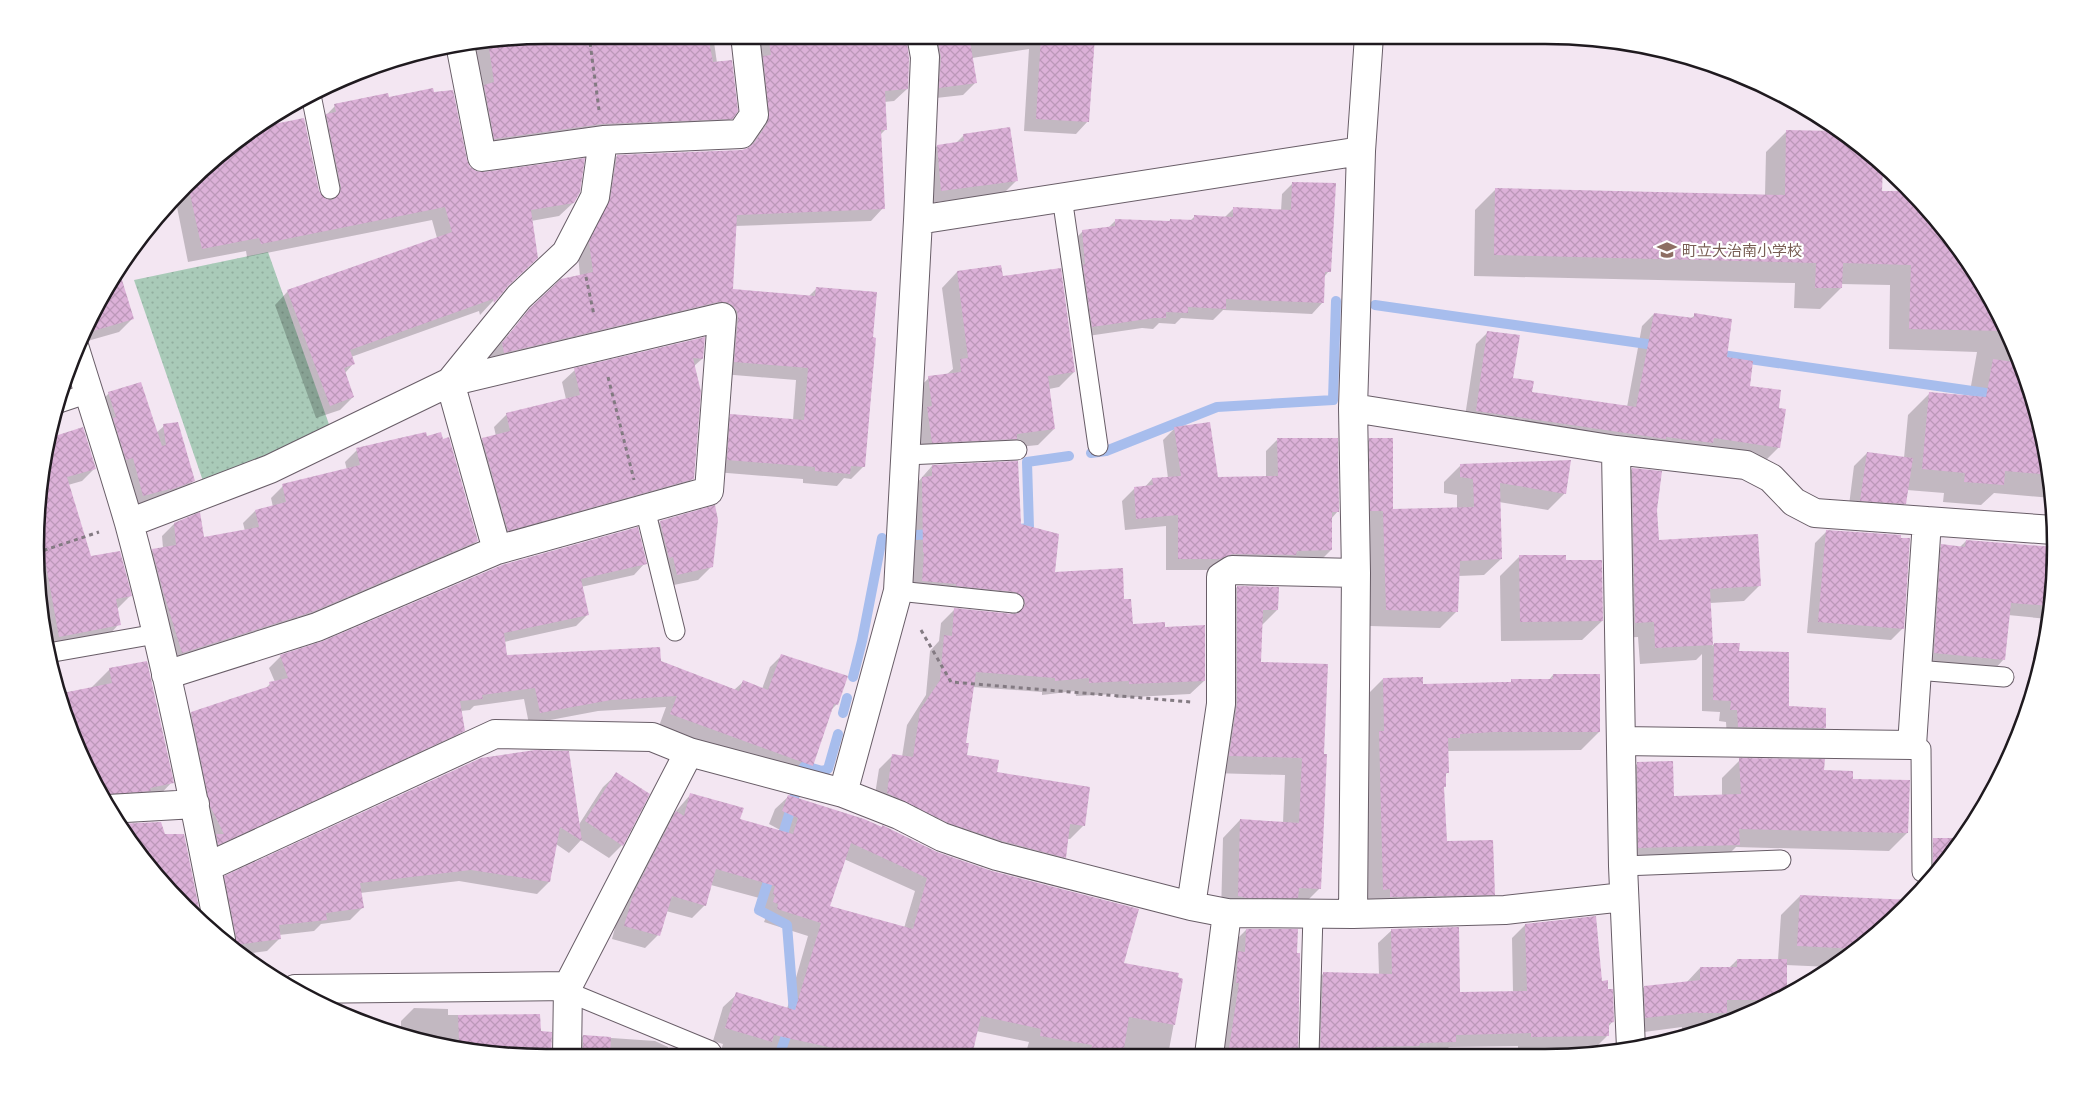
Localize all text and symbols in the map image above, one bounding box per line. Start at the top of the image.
school or university icon: 町立大治南小学校 [1656,239,1678,261]
place label: 町立大治南小学校 [1682,240,1802,260]

